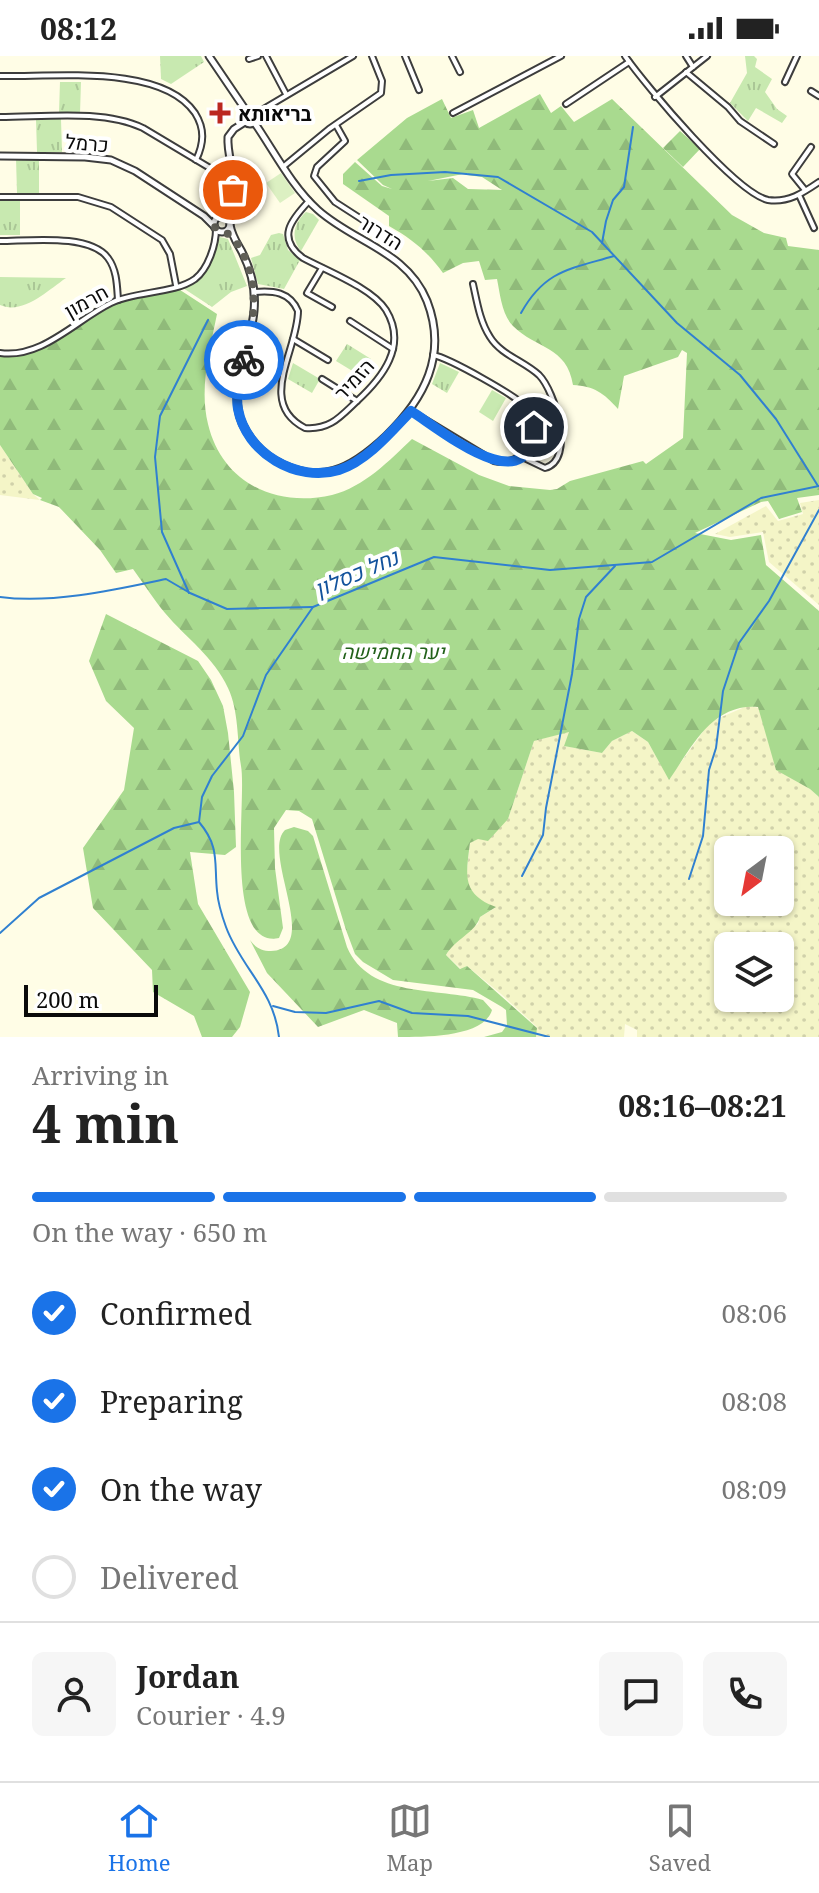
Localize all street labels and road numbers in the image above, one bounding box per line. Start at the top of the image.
street label: כרמל [64,128,110,158]
street label: הדרור [354,208,408,256]
street label: חרמון [59,278,113,324]
street label: הזמיר [328,352,380,406]

